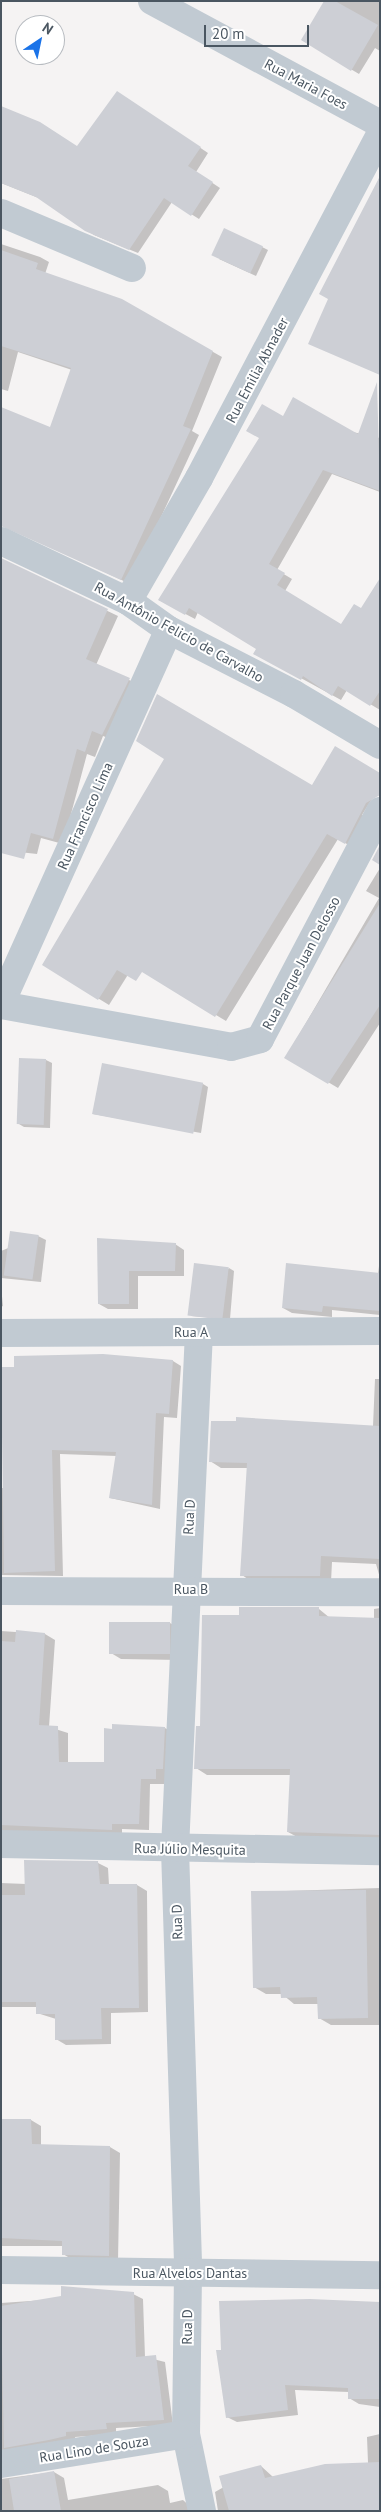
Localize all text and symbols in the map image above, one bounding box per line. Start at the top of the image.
north arrow [15,15,65,65]
scale bar [206,15,311,47]
text: N [39,18,57,38]
text: 20 m [212,24,245,43]
street label: Rua Maria Foes [262,55,350,113]
street label: Rua Emilia Abnader [222,314,292,426]
street label: Rua Antônio Felicio de Carvalho [91,578,267,686]
street label: Rua Francisco Lima [54,760,116,872]
street label: Rua Parque Juan Delosso [259,894,343,1032]
street label: Rua A [174,1324,208,1340]
street label: Rua D [180,1499,198,1535]
street label: Rua B [174,1581,208,1597]
street label: Rua Júlio Mesquita [134,1840,246,1858]
street label: Rua D [168,1904,186,1940]
street label: Rua Alvelos Dantas [133,2265,247,2281]
street label: Rua D [178,2309,196,2345]
street label: Rua Lino de Souza [38,2432,150,2466]

